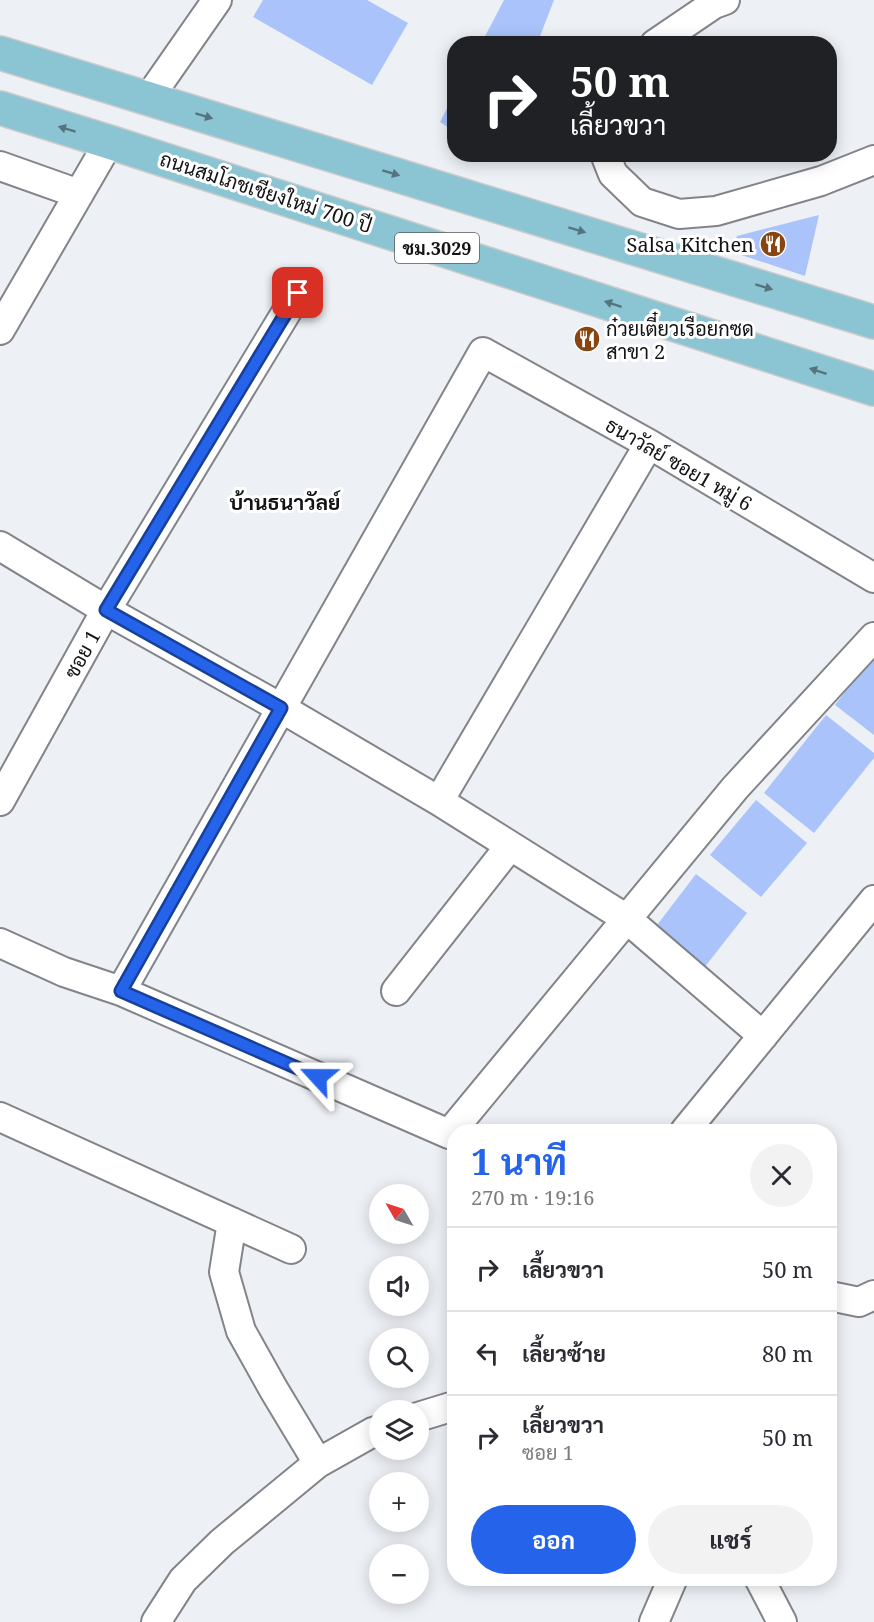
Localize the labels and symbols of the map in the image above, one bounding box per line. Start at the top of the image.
one-way arrow [195,112,213,121]
one-way arrow [58,124,76,133]
street label: ถนนสมโภชเชียงใหม่ 700 ปี [157,145,375,239]
one-way arrow [382,169,400,178]
one-way arrow [568,226,586,235]
restaurant icon: Salsa Kitchen [758,229,788,259]
place label: Salsa Kitchen [627,231,754,258]
road number: ชม.3029 [395,233,479,263]
pin [272,267,323,318]
one-way arrow [755,283,773,292]
one-way arrow [604,299,622,308]
place label: ก๋วยเตี๋ยวเรือยกซด สาขา 2 [606,311,754,365]
restaurant icon: ก๋วยเตี๋ยวเรือยกซด สาขา 2 [572,324,602,354]
one-way arrow [809,365,827,375]
street label: ธนาวัลย์ ซอย1 หมู่ 6 [600,411,757,519]
district label: บ้านธนาวัลย์ [230,488,341,516]
street label: ซอย 1 [58,625,106,683]
position arrow [286,1045,350,1109]
north arrow [369,1184,429,1244]

